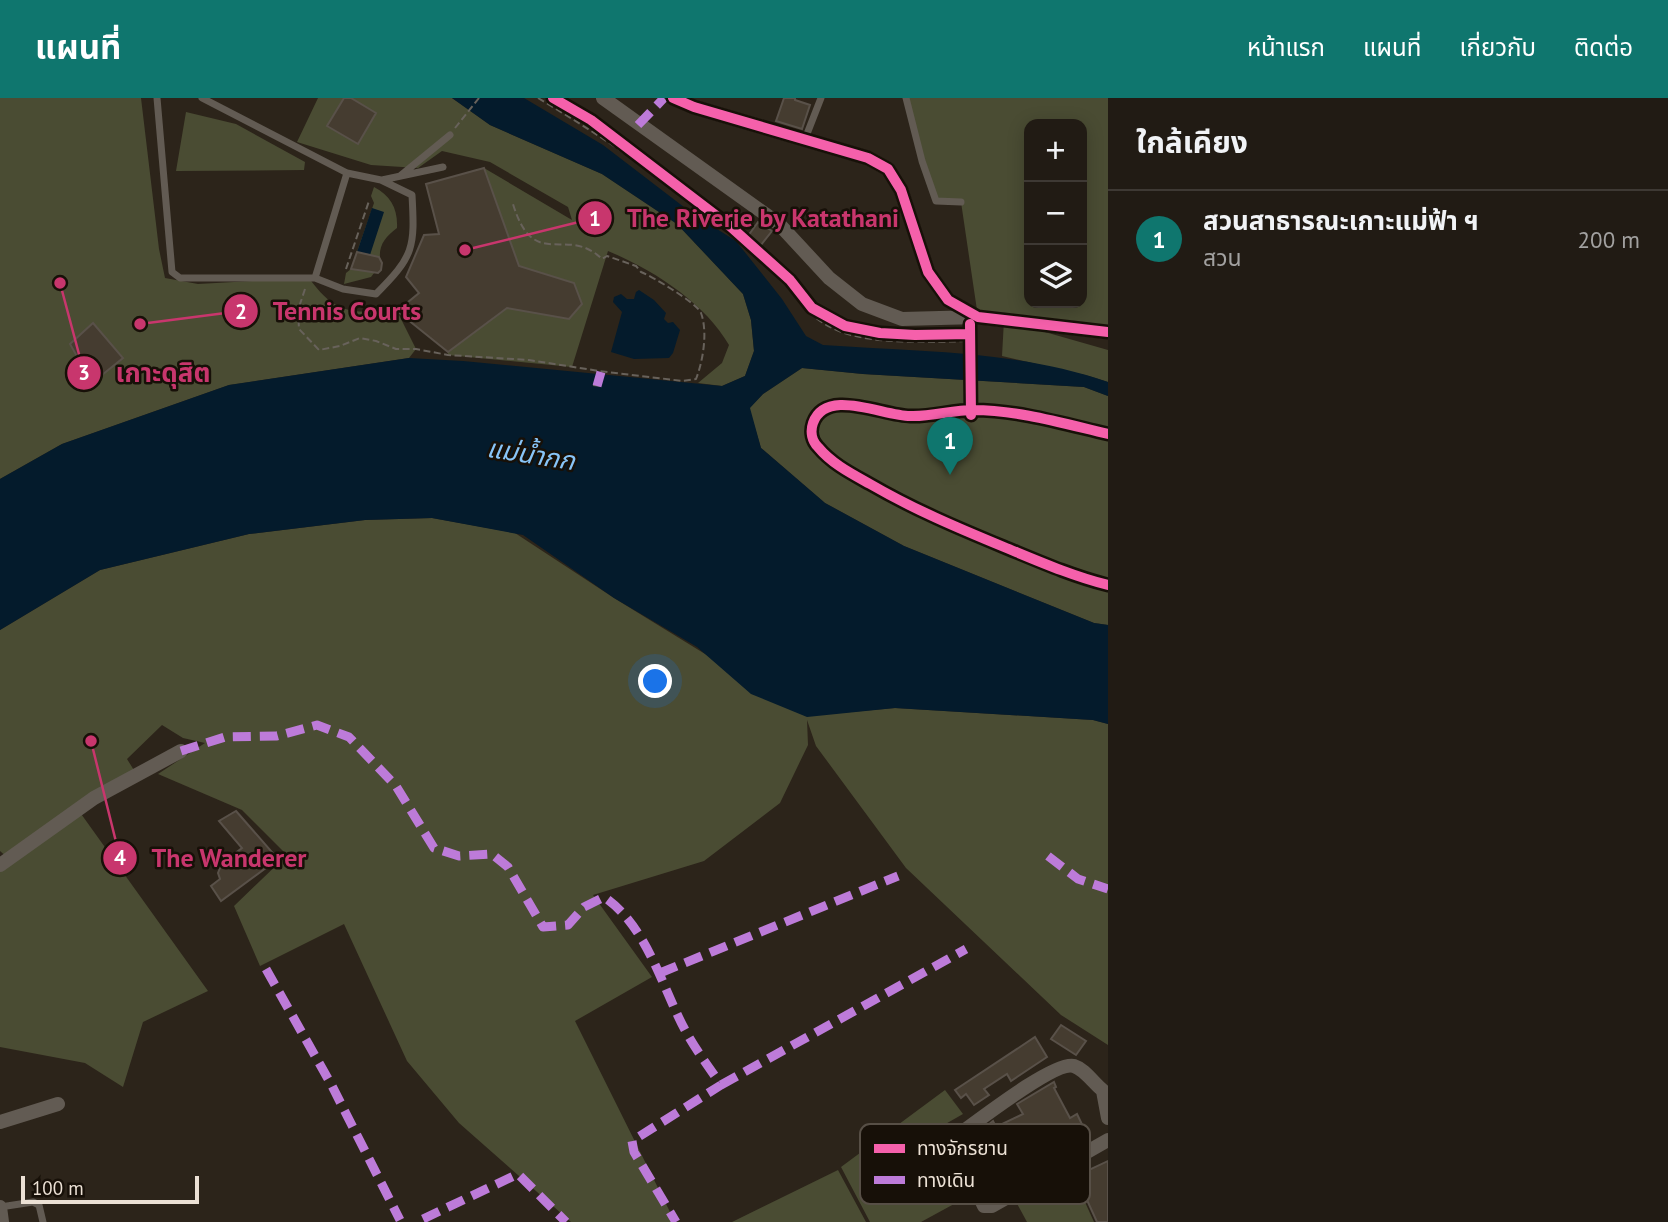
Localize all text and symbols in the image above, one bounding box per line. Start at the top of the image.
text: แผนที่ [35,25,121,68]
text: หน้าแรก [1247,32,1325,63]
text: แผนที่ [1363,32,1421,63]
text: เกี่ยวกับ [1459,32,1536,63]
text: ติดต่อ [1574,32,1633,63]
map controls [1024,119,1087,308]
button: + [1024,119,1087,182]
text: ใกล้เคียง [1136,122,1248,161]
button: − [1024,182,1087,245]
callout: The Riverie by Katathani [578,195,914,242]
text: The Riverie by Katathani [627,201,899,234]
text: สวนสาธารณะเกาะแม่ฟ้า ฯ [1203,204,1479,237]
text: 1 [589,205,601,232]
text: 1 [1152,225,1166,254]
text: 200 m [1578,225,1640,254]
text: สวน [1203,243,1242,272]
button: layers [1024,245,1087,308]
callout: Tennis Courts [224,288,436,335]
text: Tennis Courts [273,294,421,327]
text: 2 [235,298,247,325]
callout: เกาะดุสิต [66,349,224,396]
text: เกาะดุสิต [116,356,210,389]
text: 3 [78,359,90,386]
pin: 1 [927,417,973,475]
water label: แม่น้ำกก [485,430,579,477]
your location [638,664,672,698]
callout: The Wanderer [102,835,321,882]
text: The Wanderer [152,841,307,874]
text: 4 [114,844,126,871]
legend [860,1124,1090,1204]
text: ทางจักรยาน [917,1136,1008,1160]
text: ทางเดิน [917,1168,975,1192]
scale bar [21,1173,200,1205]
text: 100 m [32,1176,84,1200]

